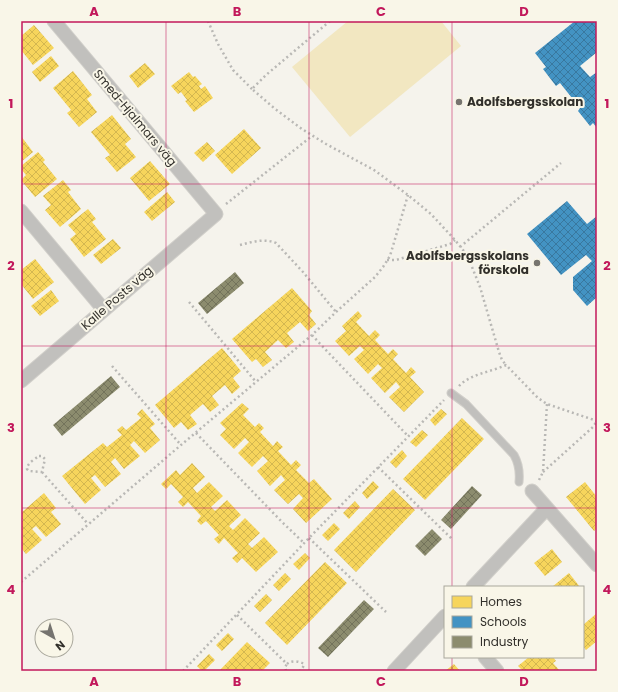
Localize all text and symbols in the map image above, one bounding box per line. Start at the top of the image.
text: A [89,2,99,21]
text: B [233,2,242,21]
text: C [376,2,386,21]
text: D [519,2,529,21]
street label: Smed-Hjalmars väg [90,66,181,170]
place label: Adolfsbergsskolan [467,93,583,110]
text: 1 [9,94,13,113]
text: 1 [605,94,609,113]
marker: Adolfsbergsskolan [454,97,464,107]
place label: Adolfsbergsskolans förskola [406,247,529,278]
text: 2 [7,256,15,275]
text: 2 [603,256,611,275]
marker: Adolfsbergsskolans förskola [532,258,542,268]
street label: Kalle Posts väg [77,262,156,333]
text: 3 [7,418,15,437]
text: 3 [603,418,611,437]
text: 4 [7,580,16,599]
text: 4 [603,580,612,599]
legend [444,586,584,658]
text: Homes [480,593,522,610]
text: Schools [480,613,527,630]
north arrow [34,618,74,658]
text: Industry [480,633,529,650]
text: N [52,637,69,655]
text: A [89,672,99,691]
text: B [233,672,242,691]
text: C [376,672,386,691]
text: D [519,672,529,691]

